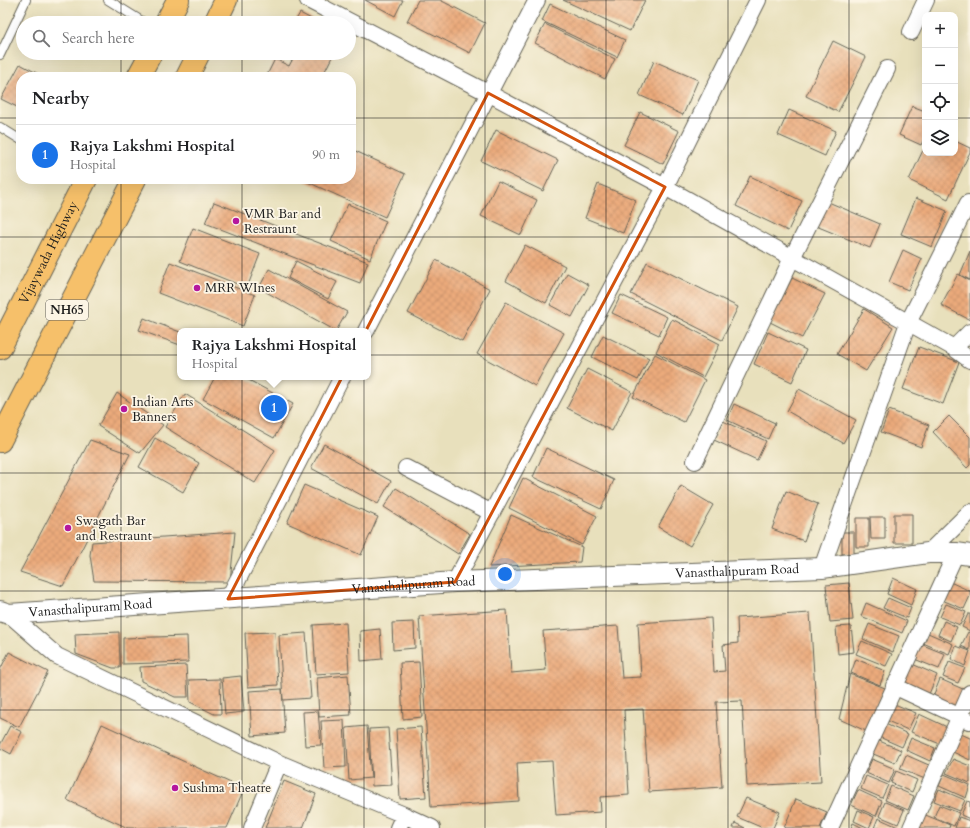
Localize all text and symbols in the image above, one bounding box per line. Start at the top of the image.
map controls [922,12,958,156]
button: + [922,12,958,48]
search box [16,16,356,60]
icon: search [30,27,52,49]
text: Search here [62,28,135,48]
button: − [922,48,958,84]
button: locate [922,84,958,120]
text: Nearby [32,87,89,110]
button: layers [922,120,958,156]
text: Rajya Lakshmi Hospital [70,136,235,156]
text: 1 [42,146,48,164]
text: 90 m [312,146,340,164]
text: Hospital [70,156,116,174]
street label: Vijaywada Highway [15,198,82,307]
place label: VMR Bar and Restraunt [244,205,321,238]
marker: VMR Bar and Restraunt [231,216,241,226]
place label: MRR WInes [205,279,275,297]
marker: MRR WInes [192,283,202,293]
road number: NH65 [46,300,88,320]
popup [177,328,371,380]
text: Rajya Lakshmi Hospital [192,335,356,355]
text: Hospital [192,355,238,373]
place label: Indian Arts Banners [132,393,193,426]
pin: 1 [261,393,287,423]
marker: Indian Arts Banners [119,404,129,414]
place label: Swagath Bar and Restraunt [76,512,152,545]
marker: Swagath Bar and Restraunt [63,523,73,533]
street label: Vanasthalipuram Road [675,560,800,583]
your location [495,564,515,584]
street label: Vanasthalipuram Road [351,572,476,598]
street label: Vanasthalipuram Road [28,595,153,622]
place label: Sushma Theatre [183,779,271,797]
marker: Sushma Theatre [170,783,180,793]

